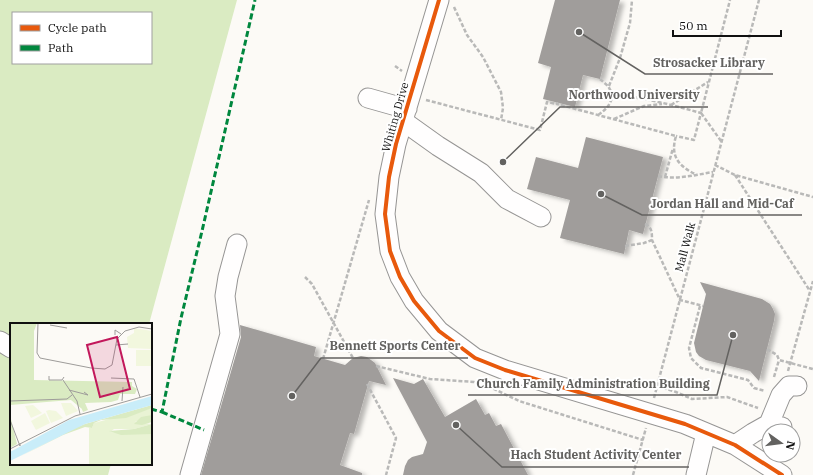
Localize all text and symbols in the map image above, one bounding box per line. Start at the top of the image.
legend [12,12,152,64]
scale bar [673,12,781,38]
text: 50 m [679,18,708,33]
text: Cycle path [48,20,107,35]
text: Path [48,40,74,55]
callout: Strosacker Library [645,50,773,74]
text: Strosacker Library [653,55,765,70]
street label: Whiting Drive [378,81,412,153]
callout: Northwood University [560,83,708,107]
text: Northwood University [568,87,700,102]
callout: Jordan Hall and Mid-Caf [642,191,802,215]
text: Jordan Hall and Mid-Caf [650,196,795,211]
street label: Mall Walk [672,220,698,273]
inset map [10,323,152,465]
callout: Bennett Sports Center [321,334,468,358]
text: Bennett Sports Center [329,338,461,353]
callout: Church Family Administration Building [468,371,717,395]
text: Church Family Administration Building [476,376,710,391]
north arrow [761,423,801,463]
text: N [783,440,799,452]
callout: Hach Student Activity Center [502,443,689,467]
text: Hach Student Activity Center [511,447,682,462]

